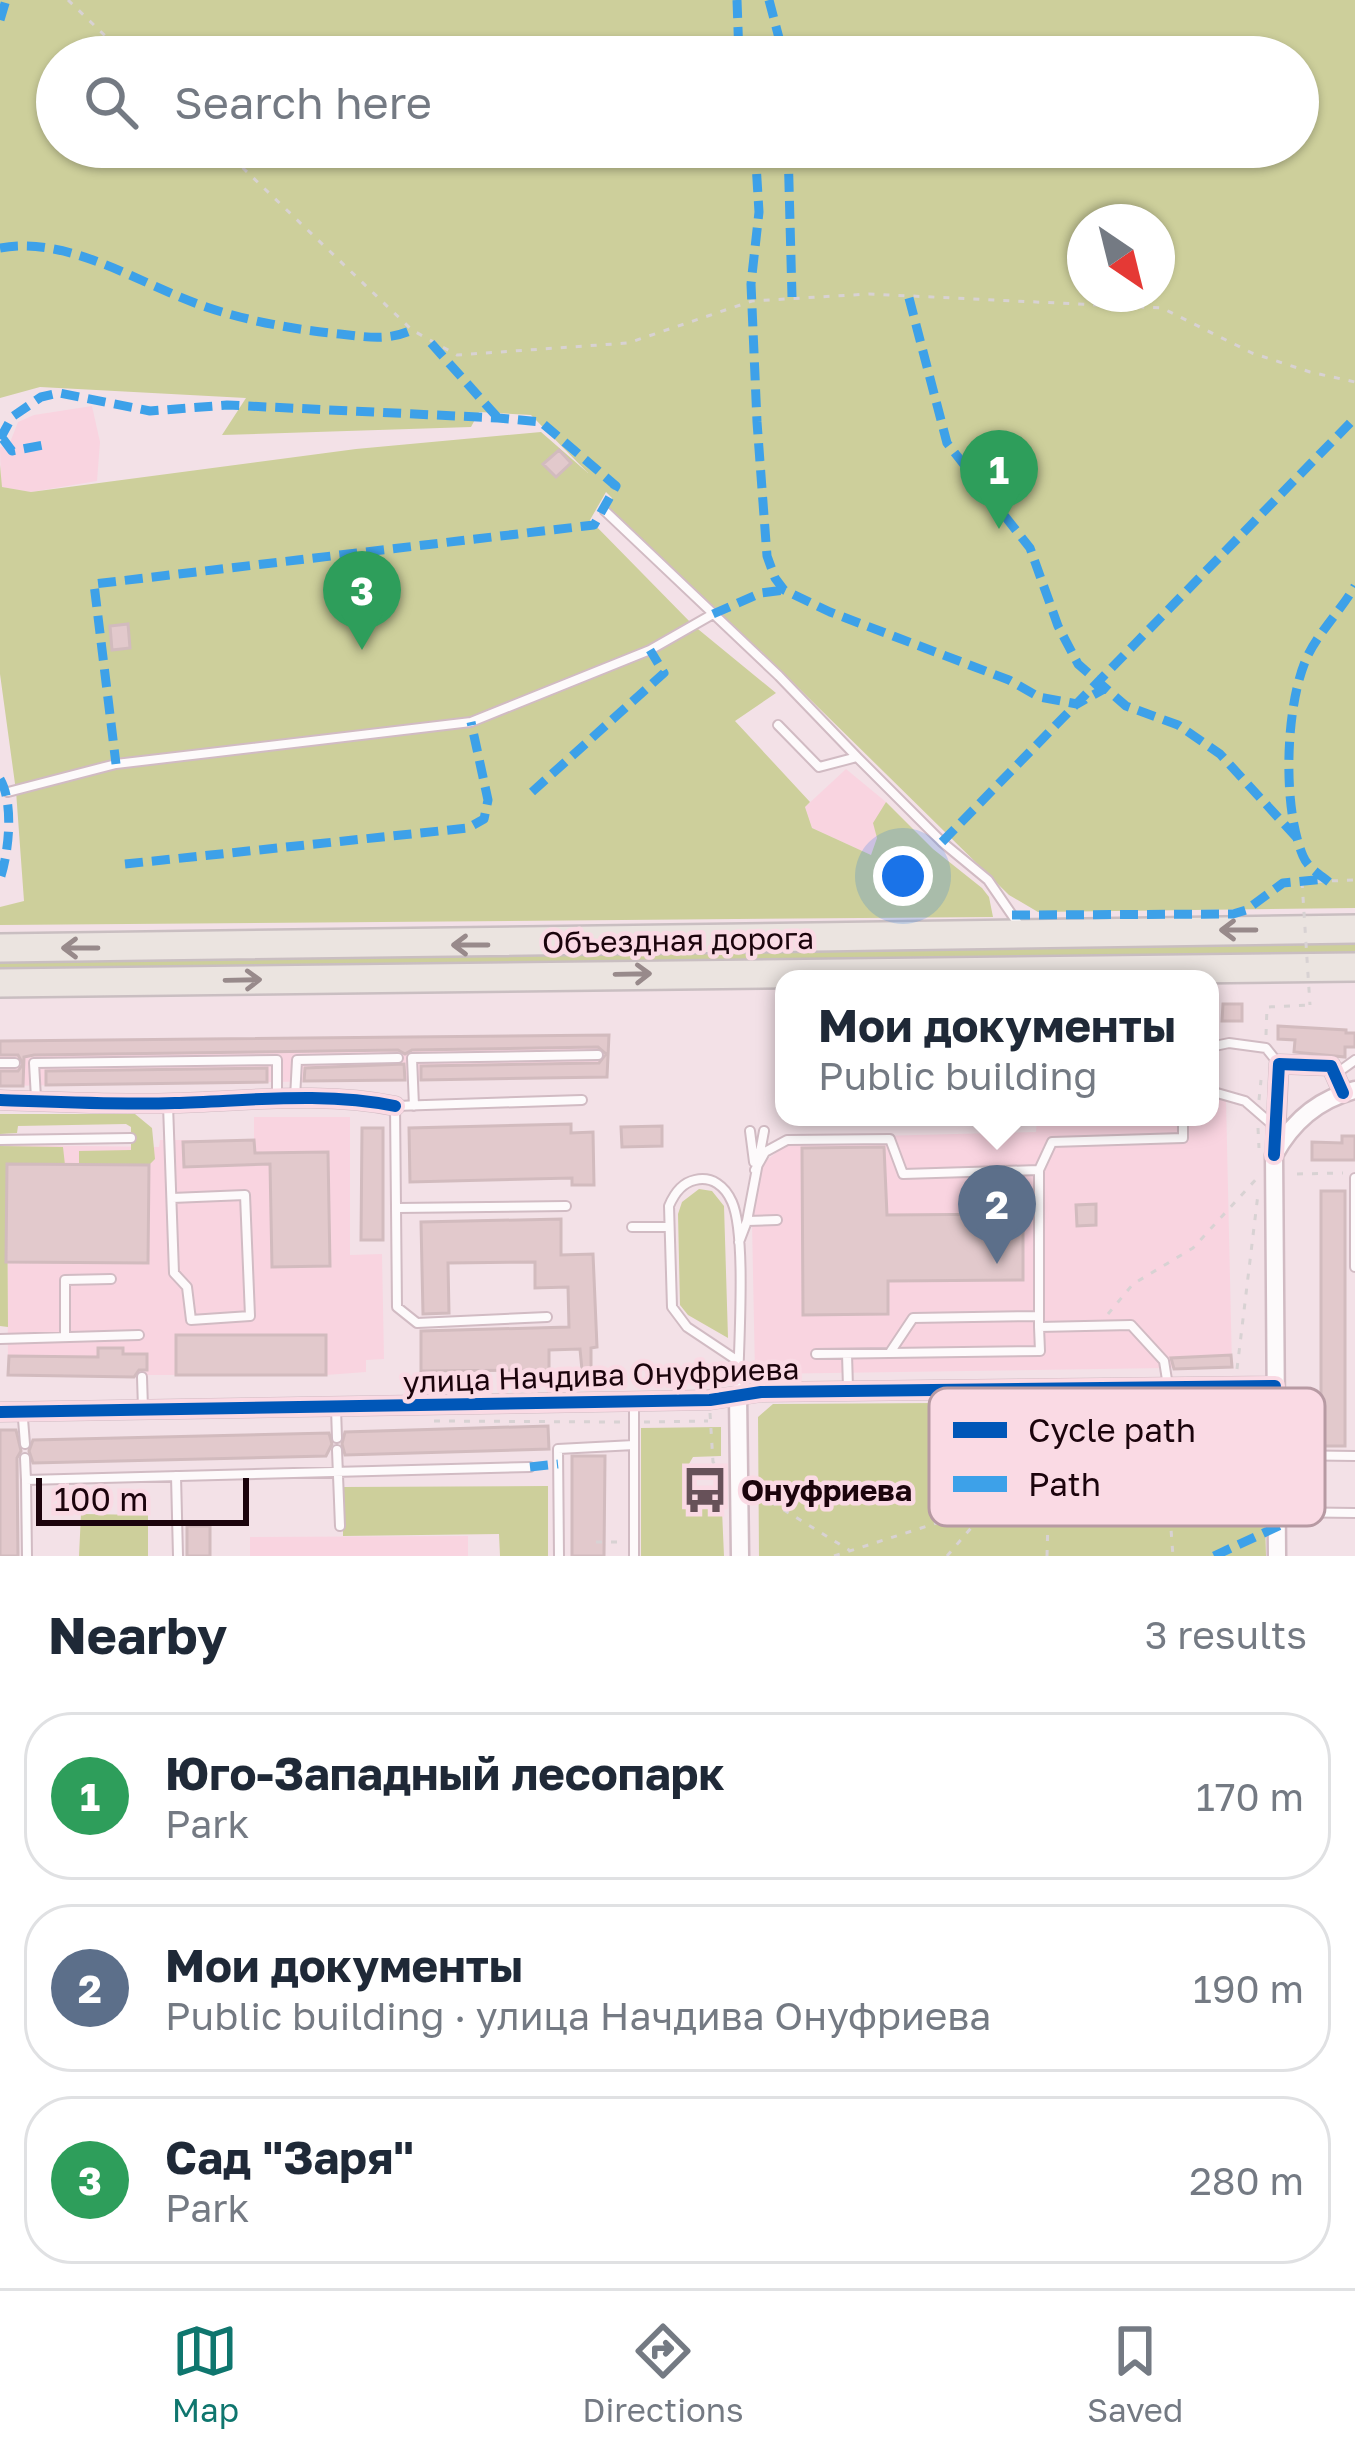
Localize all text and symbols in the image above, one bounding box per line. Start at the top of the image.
search box [36,36,1319,168]
icon: search [78,69,144,135]
text: Search here [174,75,432,129]
north arrow [1067,204,1175,312]
pin: 1 [960,430,1038,529]
pin: 3 [323,551,401,650]
your location [873,846,933,906]
one-way arrow [1219,919,1258,941]
street label: Объездная дорога [542,920,814,960]
one-way arrow [451,934,490,956]
one-way arrow [61,937,100,959]
one-way arrow [613,963,652,986]
one-way arrow [223,968,262,991]
popup [775,970,1219,1126]
text: Мои документы [818,998,1176,1052]
text: Public building [818,1052,1097,1099]
pin: 2 [958,1165,1036,1264]
street label: улица Начдива Онуфриева [402,1350,800,1400]
legend [929,1388,1325,1526]
text: Cycle path [1028,1410,1196,1449]
text: Path [1028,1464,1101,1503]
bus stop icon: Онуфриева [680,1465,730,1515]
scale bar [36,1472,249,1525]
place label: Онуфриева [741,1472,912,1508]
text: 100 m [54,1479,148,1518]
text: Nearby [48,1604,227,1665]
text: 3 results [1145,1611,1307,1658]
text: Юго-Западный лесопарк [165,1746,725,1800]
text: 1 [80,1773,100,1820]
text: 170 m [1196,1773,1304,1820]
text: Park [165,1800,249,1847]
text: Мои документы [165,1938,523,1992]
text: 2 [78,1965,102,2012]
text: 190 m [1193,1965,1304,2012]
text: Public building · улица Начдива Онуфриева [165,1992,991,2039]
text: Сад "Заря" [165,2130,414,2184]
text: 3 [78,2157,102,2204]
text: 280 m [1189,2157,1304,2204]
text: Park [165,2184,249,2231]
tab: Map [172,2318,239,2429]
tab: Directions [582,2318,744,2429]
tab: Saved [1087,2318,1183,2429]

